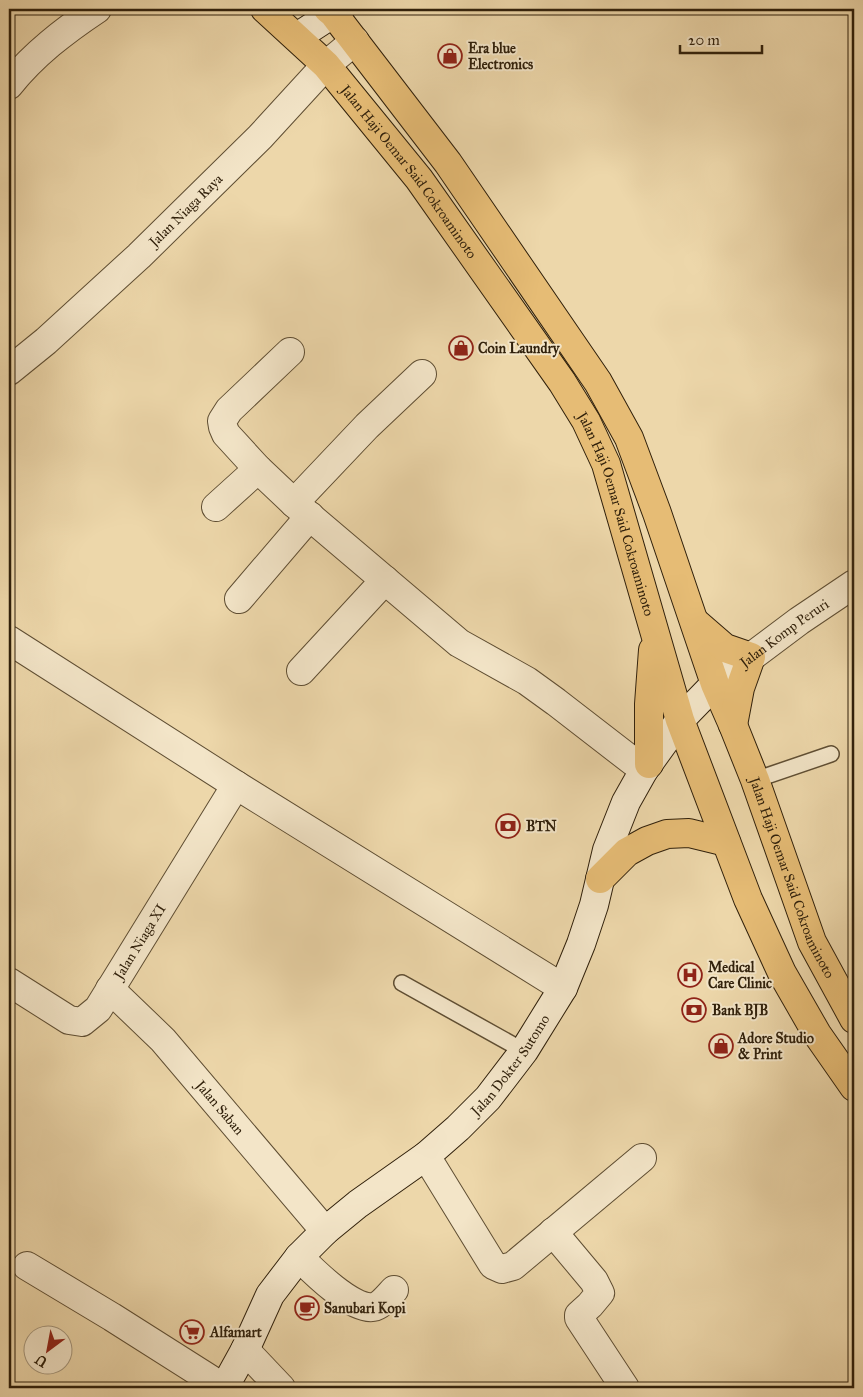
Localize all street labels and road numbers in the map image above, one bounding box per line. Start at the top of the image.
street label: Jalan Haji Oemar Said Cokroaminoto [335,80,481,262]
street label: Jalan Niaga Raya [144,170,226,252]
street label: Jalan Haji Oemar Said Cokroaminoto [572,407,658,618]
street label: Jalan Komp Peruri [735,595,832,673]
street label: Jalan Haji Oemar Said Cokroaminoto [745,773,839,981]
street label: Jalan Niaga XI [109,901,169,985]
street label: Jalan Dokter Sutomo [466,1011,553,1121]
street label: Jalan Saban [190,1075,248,1138]

